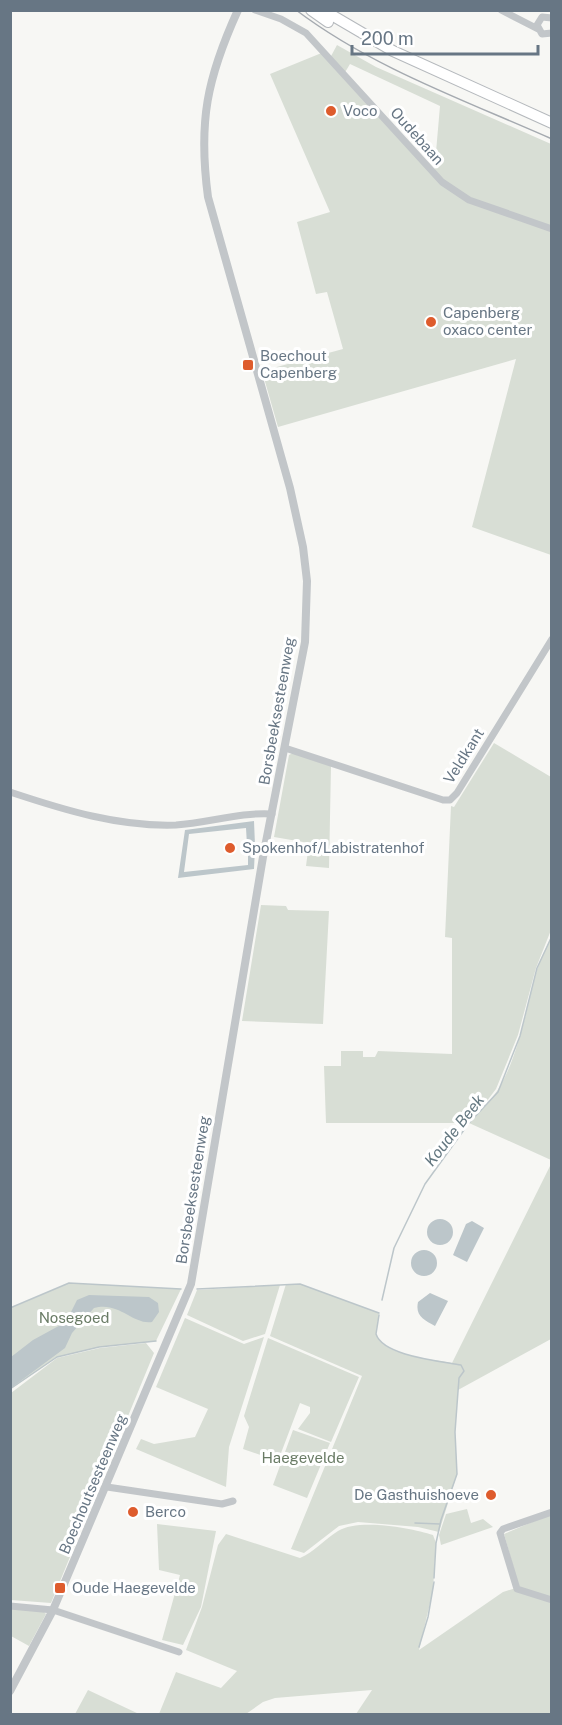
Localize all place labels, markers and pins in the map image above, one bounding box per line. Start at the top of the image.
place label: Voco [343,102,377,119]
marker: Voco [324,104,338,118]
place label: Capenberg oxaco center [443,304,532,338]
marker: Capenberg oxaco center [424,315,438,329]
place label: Boechout Capenberg [260,347,337,381]
marker: Boechout Capenberg [241,358,255,372]
place label: Spokenhof/Labistratenhof [242,839,425,856]
marker: Spokenhof/Labistratenhof [223,841,237,855]
place label: De Gasthuishoeve [354,1486,479,1503]
marker: De Gasthuishoeve [484,1488,498,1502]
place label: Berco [145,1503,186,1520]
marker: Berco [126,1505,140,1519]
place label: Oude Haegevelde [72,1579,196,1596]
marker: Oude Haegevelde [53,1581,67,1595]

